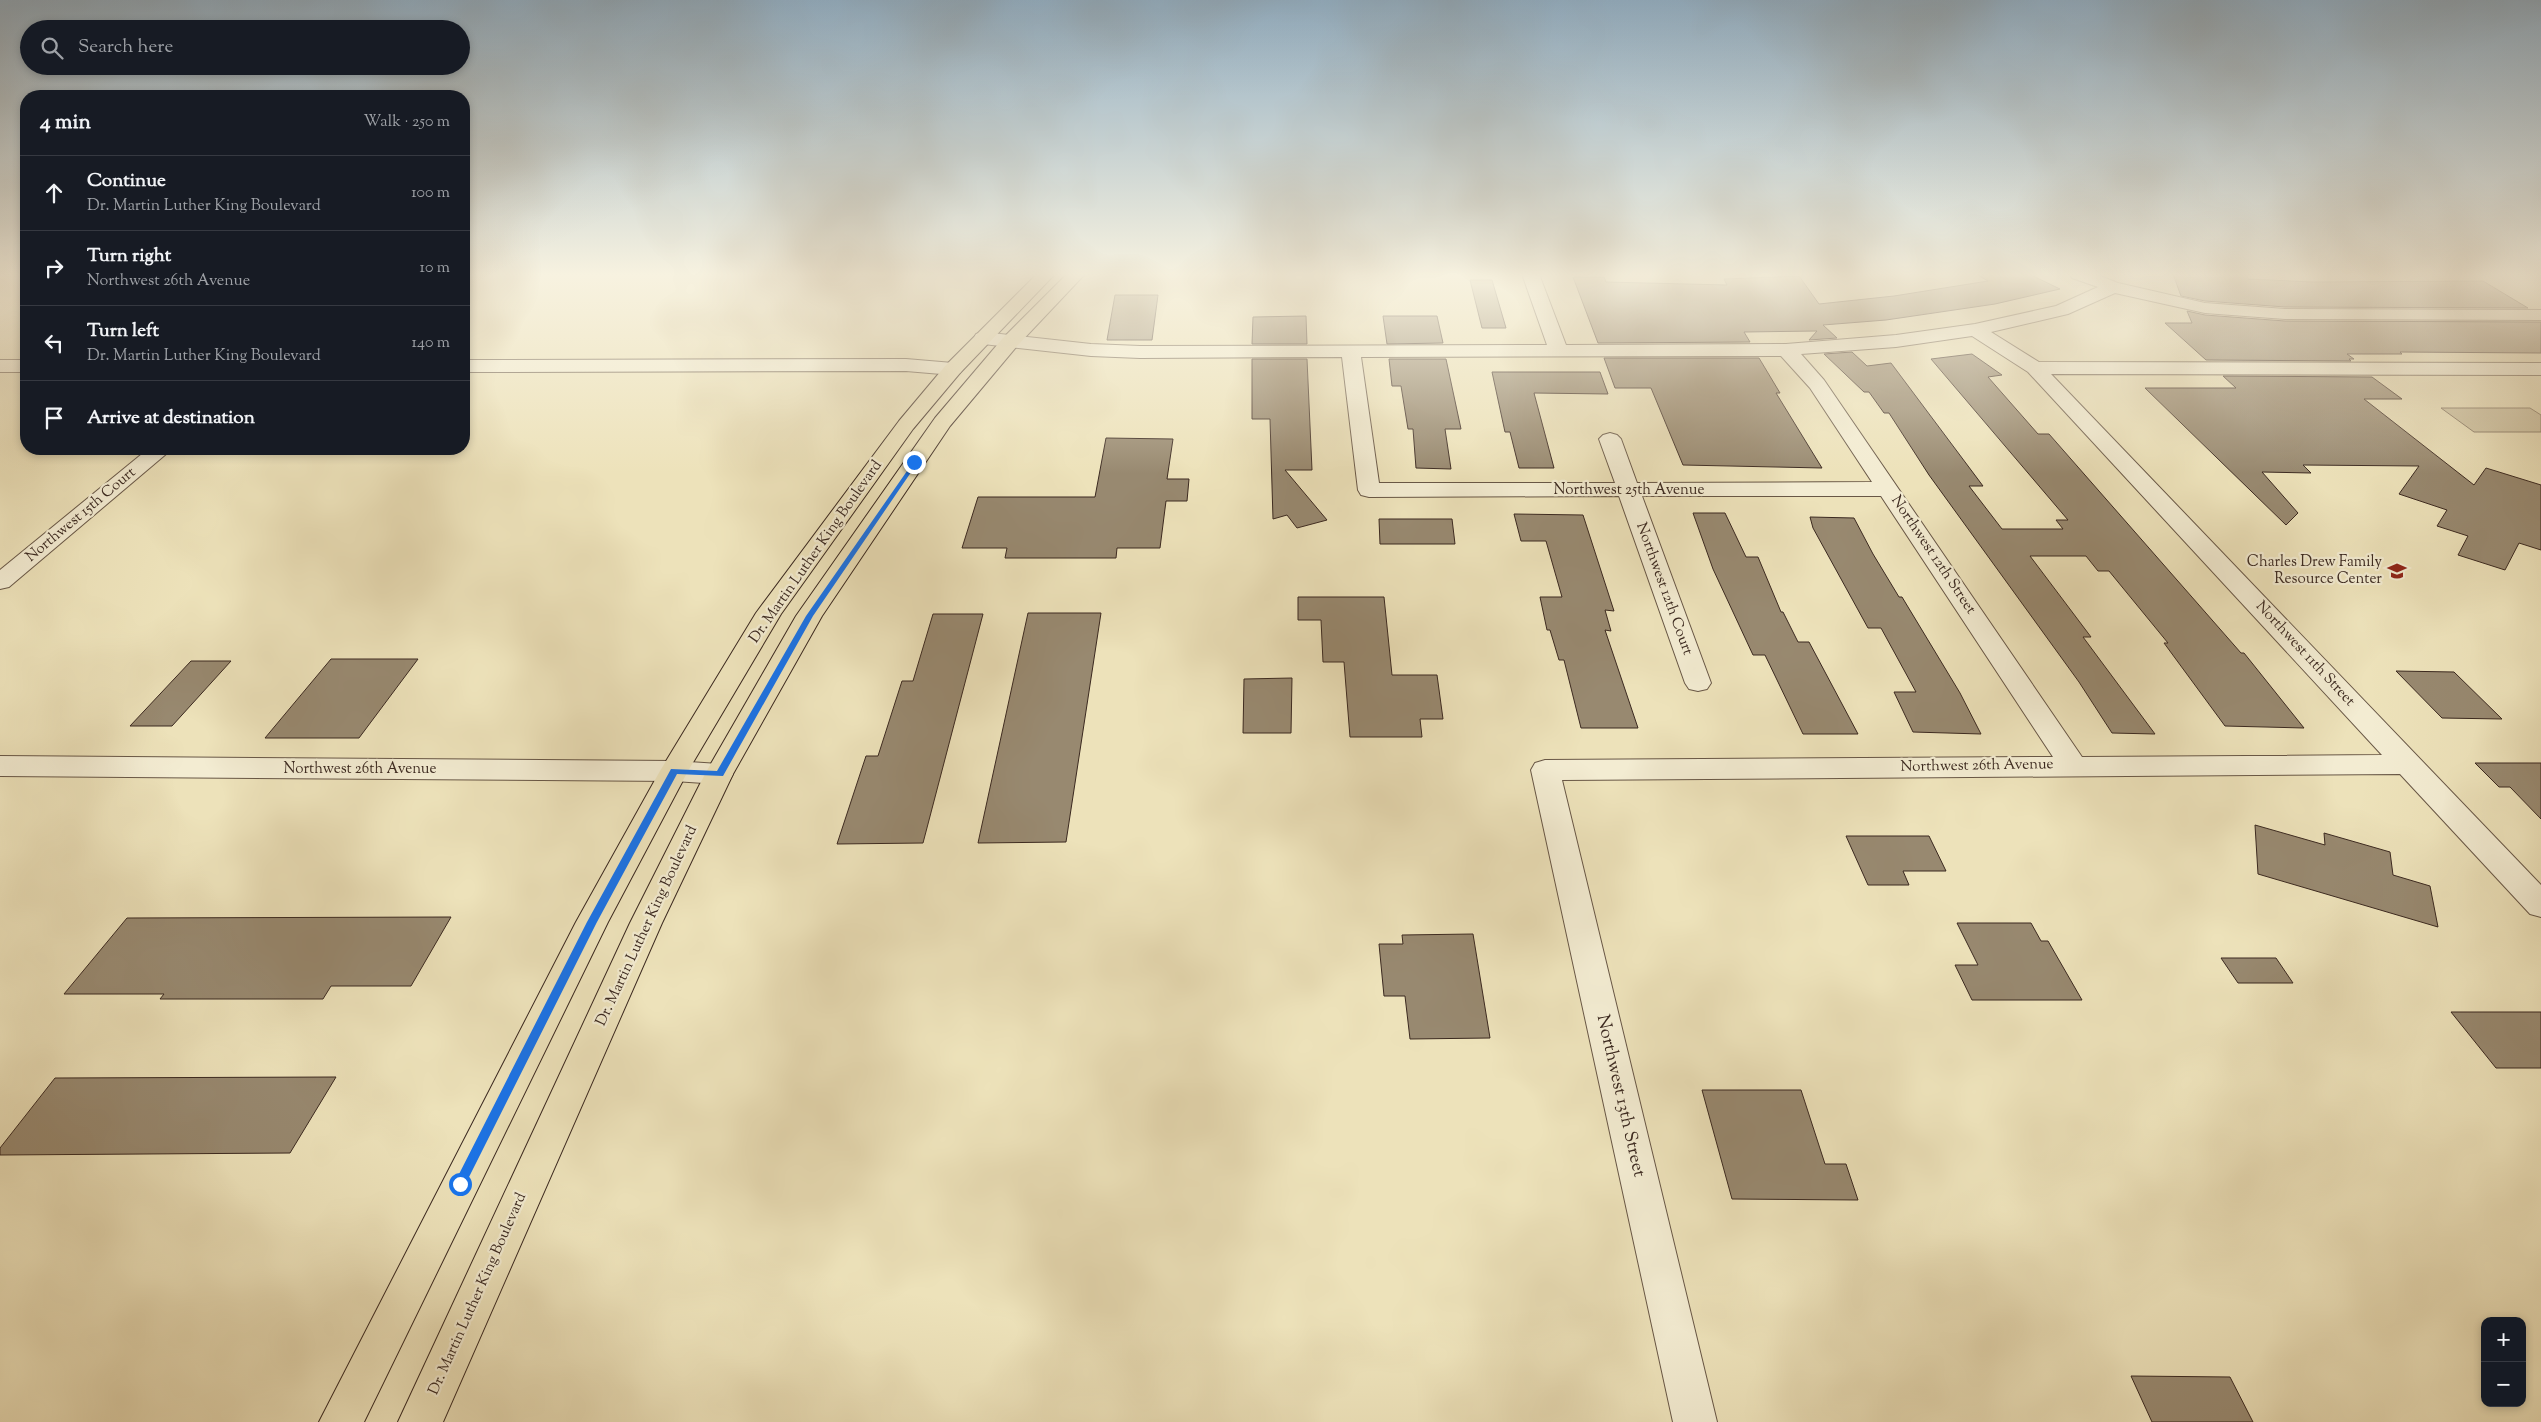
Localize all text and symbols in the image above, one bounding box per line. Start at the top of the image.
search box [20,20,470,75]
icon: search [38,34,66,62]
text: Search here [78,34,173,61]
text: 4 min [40,108,91,138]
text: Walk · 250 m [364,111,450,134]
text: Continue [87,168,166,195]
icon: ahead [40,179,68,207]
text: 100 m [411,182,450,205]
text: Dr. Martin Luther King Boulevard [87,195,321,218]
text: Turn right [87,243,171,270]
icon: right [40,254,68,282]
text: 10 m [420,257,450,280]
text: Northwest 26th Avenue [87,270,250,293]
text: Turn left [87,318,159,345]
icon: left [40,329,68,357]
text: 140 m [412,332,450,355]
text: Dr. Martin Luther King Boulevard [87,345,321,368]
icon: arrive [40,404,68,432]
text: Arrive at destination [87,405,255,432]
route end [903,451,926,474]
street label: Dr. Martin Luther King Boulevard [745,456,888,648]
street label: Northwest 15th Court [21,463,141,567]
street label: Northwest 25th Avenue [1554,480,1704,501]
street label: Northwest 12th Street [1885,491,1981,619]
street label: Northwest 12th Court [1630,520,1698,658]
place label: Charles Drew Family Resource Center [2247,552,2383,590]
school or university icon: Charles Drew Family Resource Center [2386,560,2408,582]
street label: Northwest 11th Street [2250,597,2360,711]
street label: Northwest 26th Avenue [1900,754,2054,778]
street label: Northwest 26th Avenue [283,759,437,780]
street label: Dr. Martin Luther King Boulevard [591,822,703,1030]
street label: Northwest 13th Street [1589,1012,1651,1180]
route start [449,1173,472,1196]
street label: Dr. Martin Luther King Boulevard [424,1189,532,1398]
map controls [2481,1317,2526,1407]
button: + [2481,1317,2526,1362]
button: − [2481,1362,2526,1407]

